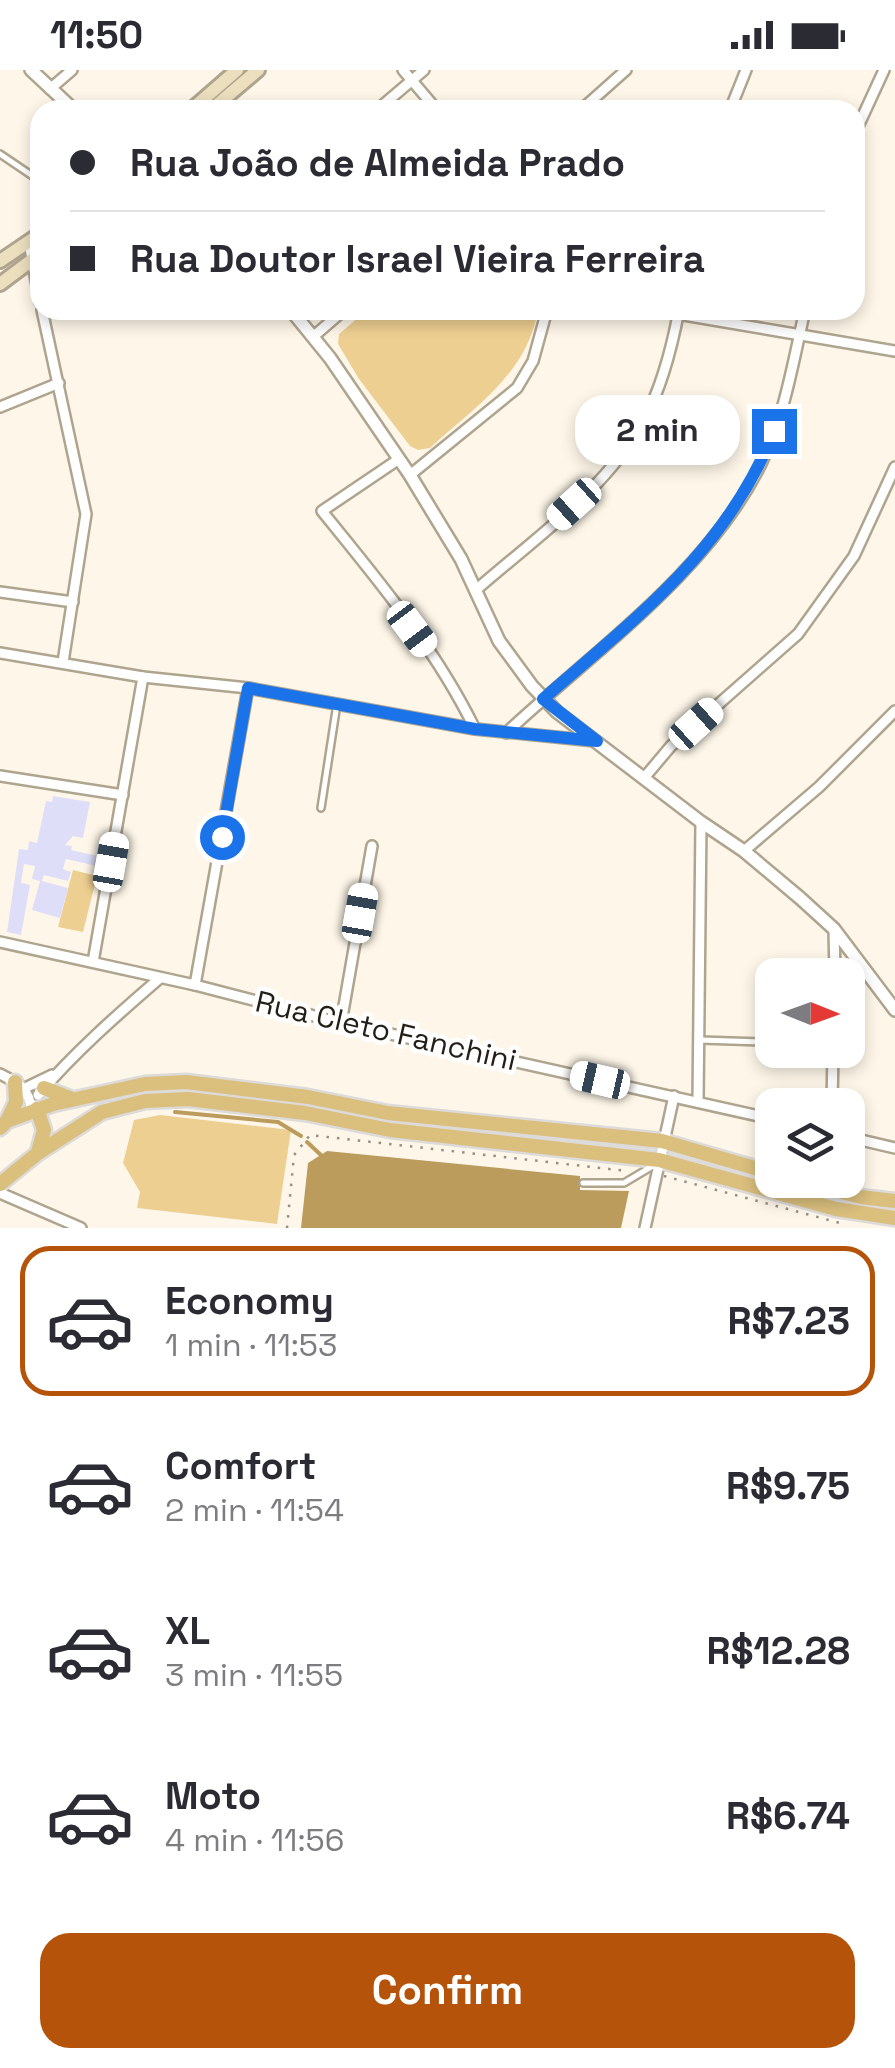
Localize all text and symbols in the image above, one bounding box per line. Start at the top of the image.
text: 11:50 [50,11,143,59]
text: Rua João de Almeida Prado [130,139,625,187]
text: Rua Doutor Israel Vieira Ferreira [130,235,705,283]
callout: 2 min [574,396,739,466]
route end [752,409,797,454]
text: 2 min [616,410,699,450]
car [542,473,606,535]
car [382,596,442,662]
car [664,693,728,755]
route start [200,815,245,860]
car [91,830,131,894]
car [340,881,380,945]
north arrow [755,958,865,1068]
map controls [755,958,865,1198]
street label: Rua Cleto Fanchini [252,982,520,1079]
car [567,1059,633,1101]
button: layers [755,1088,865,1198]
icon: car [45,1276,135,1366]
text: Economy [165,1277,334,1325]
text: R$7.23 [727,1297,850,1345]
text: 1 min · 11:53 [165,1325,337,1365]
icon: car [45,1441,135,1531]
text: Comfort [165,1442,316,1490]
text: R$9.75 [726,1462,850,1510]
text: 2 min · 11:54 [165,1490,344,1530]
icon: car [45,1606,135,1696]
text: XL [165,1607,210,1655]
text: R$12.28 [707,1627,850,1675]
text: 3 min · 11:55 [165,1655,343,1695]
icon: car [45,1771,135,1861]
text: Moto [165,1772,261,1820]
text: R$6.74 [726,1792,850,1840]
text: 4 min · 11:56 [165,1820,344,1860]
button: Confirm [40,1933,855,2048]

